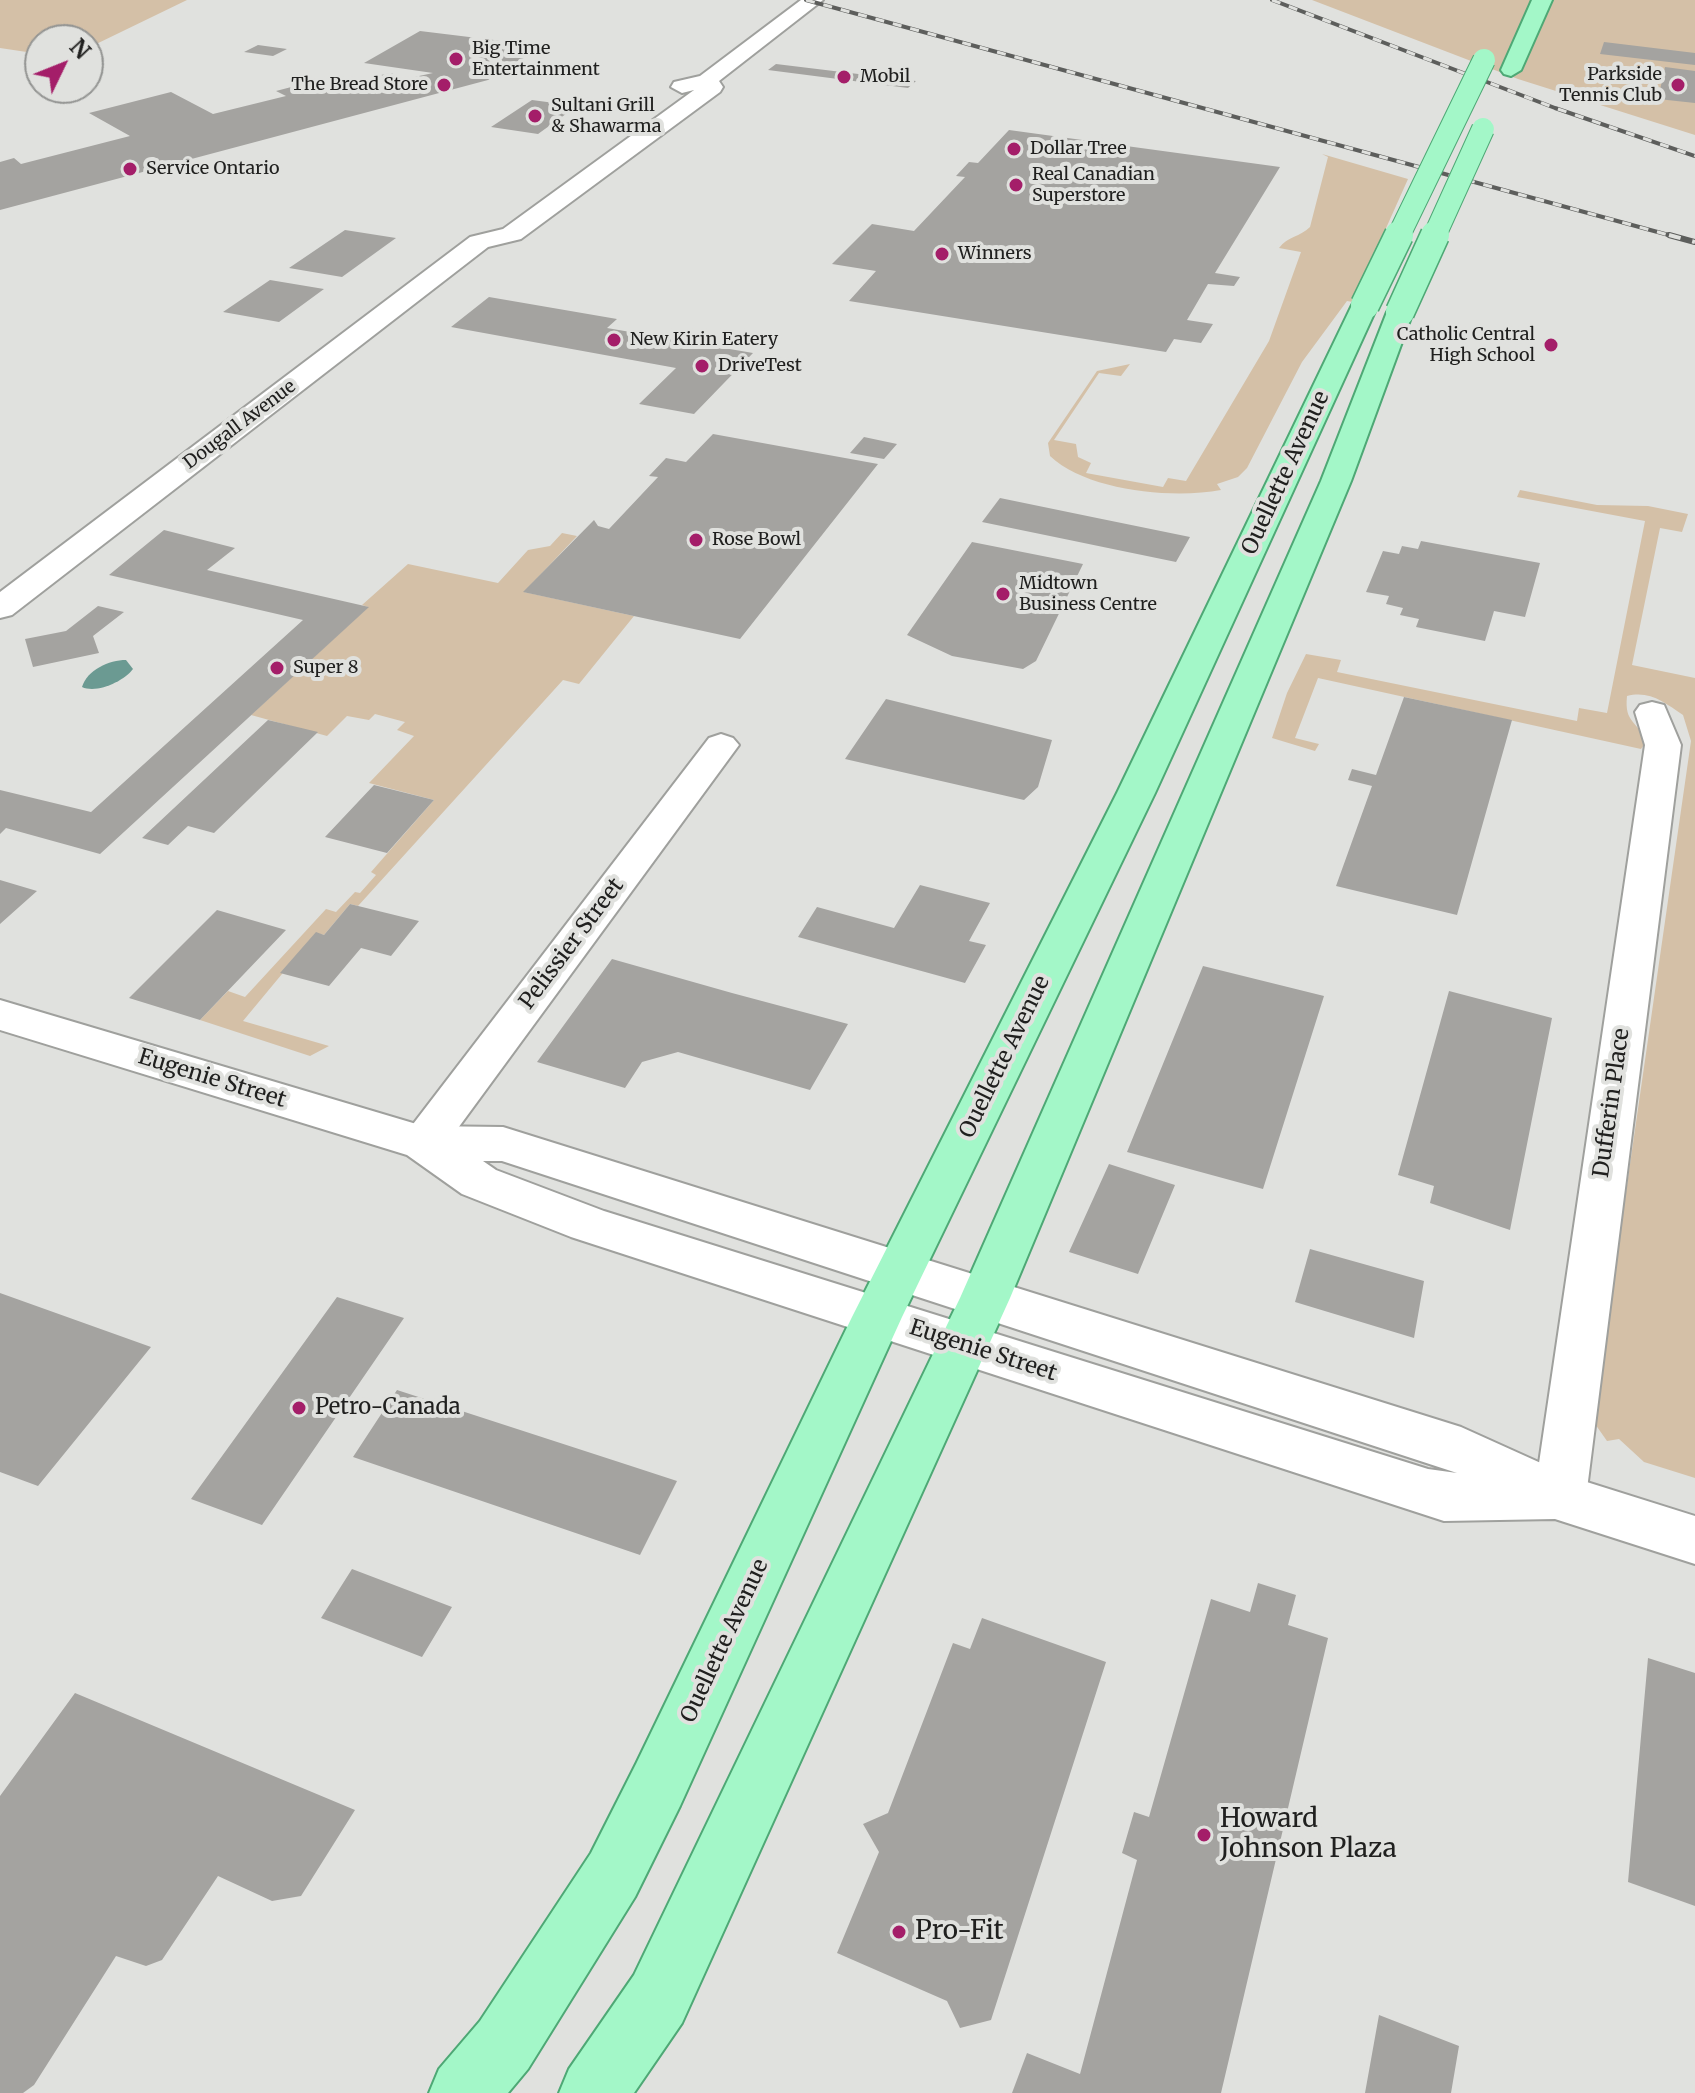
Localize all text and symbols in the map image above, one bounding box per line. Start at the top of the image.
north arrow [24,24,104,104]
text: N [64,33,96,65]
place label: Big Time Entertainment [472,38,600,80]
marker: Big Time Entertainment [447,50,465,68]
place label: Parkside Tennis Club [1559,64,1662,106]
place label: Mobil [860,66,910,88]
marker: Mobil [835,68,853,86]
place label: The Bread Store [291,74,428,96]
marker: The Bread Store [435,76,453,94]
marker: Parkside Tennis Club [1669,76,1687,94]
place label: Sultani Grill & Shawarma [551,95,661,138]
marker: Sultani Grill & Shawarma [526,107,544,125]
place label: Dollar Tree [1030,138,1127,160]
marker: Dollar Tree [1005,140,1023,158]
place label: Service Ontario [146,158,279,180]
marker: Service Ontario [121,160,139,178]
place label: Real Canadian Superstore [1032,164,1155,206]
marker: Real Canadian Superstore [1007,176,1025,194]
place label: Winners [958,243,1032,265]
marker: Winners [933,245,951,263]
place label: Catholic Central High School [1397,324,1535,366]
place label: New Kirin Eatery [630,329,778,351]
marker: New Kirin Eatery [605,331,623,349]
marker: Catholic Central High School [1542,336,1560,354]
place label: DriveTest [718,355,802,377]
marker: DriveTest [693,357,711,375]
street label: Dougall Avenue [180,376,300,474]
street label: Ouellette Avenue [1237,387,1335,559]
place label: Rose Bowl [712,529,801,551]
marker: Rose Bowl [687,531,705,549]
place label: Midtown Business Centre [1019,573,1157,616]
marker: Midtown Business Centre [994,585,1012,603]
place label: Super 8 [293,657,359,679]
marker: Super 8 [268,659,286,677]
street label: Pelissier Street [514,873,630,1015]
street label: Ouellette Avenue [954,972,1056,1142]
street label: Dufferin Place [1588,1027,1636,1179]
street label: Eugenie Street [135,1044,289,1114]
street label: Eugenie Street [906,1315,1060,1387]
place label: Petro-Canada [315,1395,461,1421]
marker: Petro-Canada [290,1399,308,1417]
street label: Ouellette Avenue [676,1555,774,1727]
place label: Howard Johnson Plaza [1220,1804,1397,1866]
marker: Howard Johnson Plaza [1195,1826,1213,1844]
place label: Pro-Fit [915,1916,1004,1948]
marker: Pro-Fit [890,1923,908,1941]

